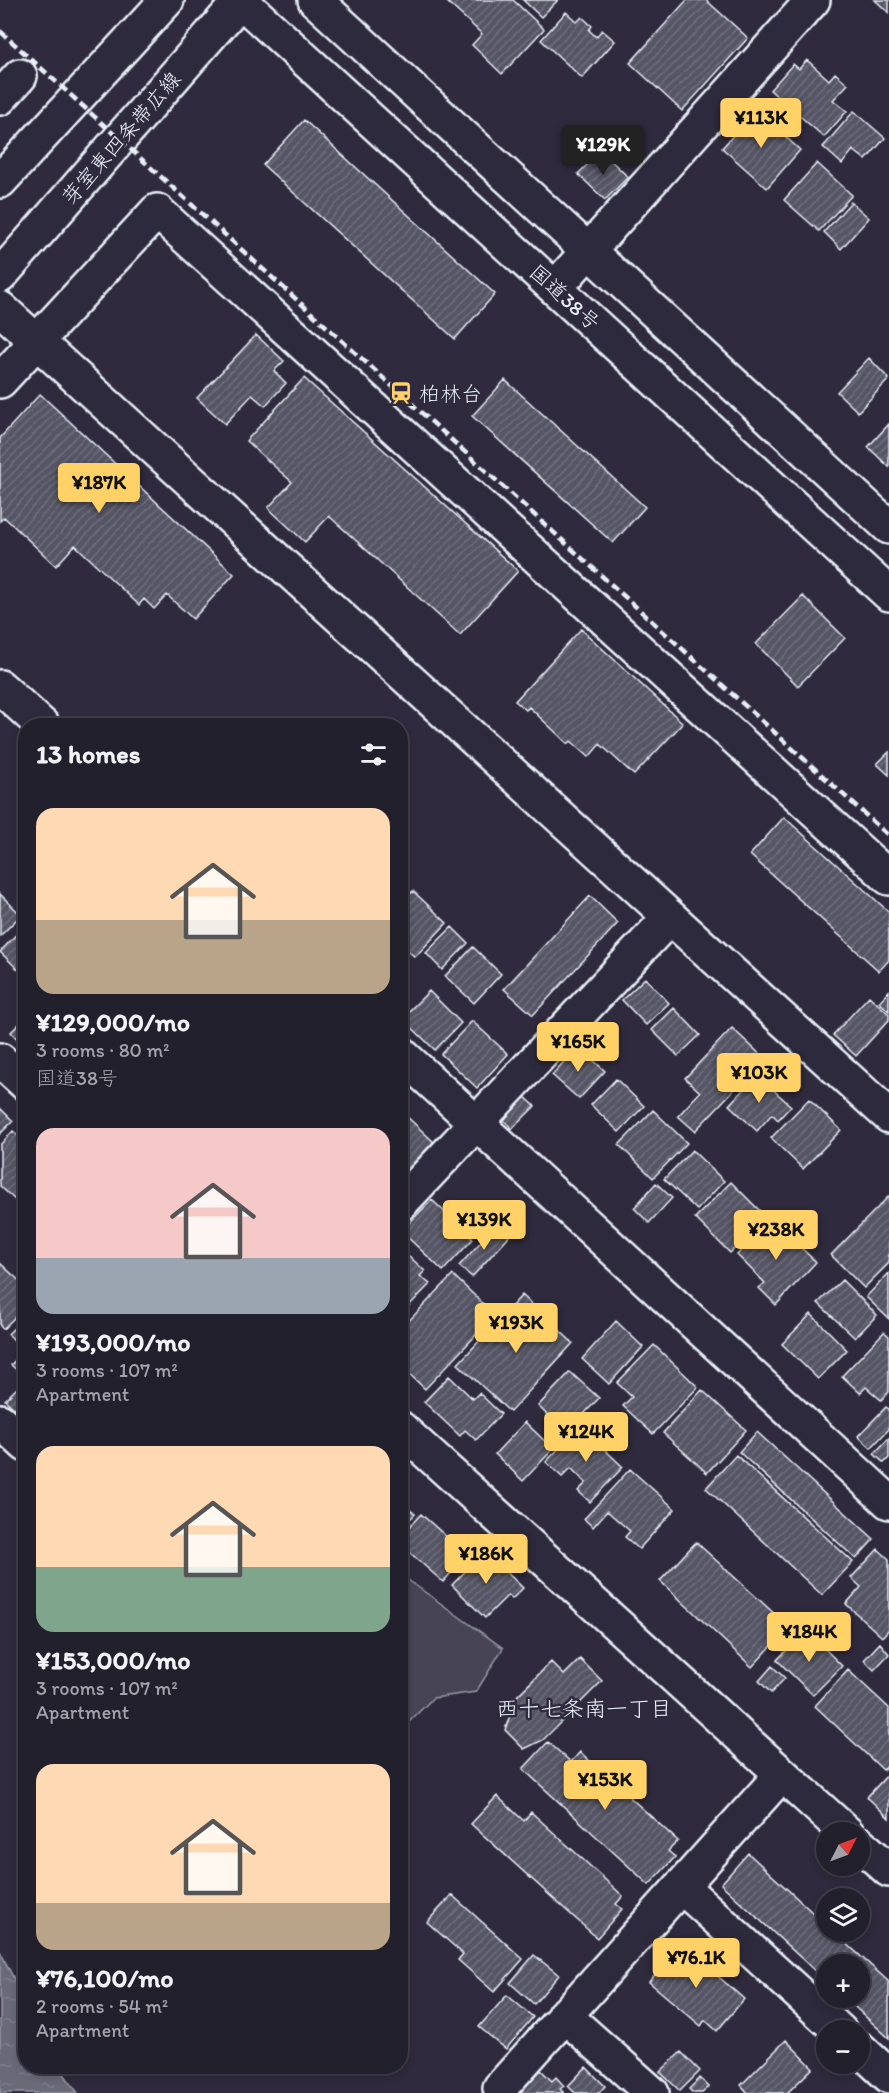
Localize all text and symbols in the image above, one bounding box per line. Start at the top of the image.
street label: 芽室東四条帯広線 [56,66,186,210]
pin: ¥113K [719,98,803,149]
text: ¥113K [734,105,788,129]
pin: ¥129K [561,125,645,176]
text: ¥129K [576,132,630,156]
street label: 国道38号 [525,259,605,335]
station icon: 柏林台 [388,380,414,406]
place label: 柏林台 [419,381,482,406]
pin: ¥187K [57,463,141,514]
text: ¥187K [72,470,126,494]
text: 13 homes [36,738,140,770]
icon: filters [357,738,390,771]
icon: home [159,847,267,955]
text: ¥129,000/mo [36,1006,190,1038]
pin: ¥165K [536,1022,620,1073]
text: ¥165K [551,1029,605,1053]
text: 3 rooms · 80 m² [36,1038,169,1062]
pin: ¥103K [717,1053,801,1104]
text: ¥103K [731,1060,787,1084]
text: 国道38号 [36,1066,118,1090]
icon: home [159,1167,267,1275]
pin: ¥139K [442,1200,526,1251]
text: ¥139K [457,1207,511,1231]
pin: ¥238K [734,1210,818,1261]
text: ¥238K [748,1217,804,1241]
pin: ¥193K [474,1303,558,1354]
text: ¥193K [489,1310,543,1334]
text: ¥193,000/mo [36,1326,191,1358]
text: 3 rooms · 107 m² [36,1358,178,1382]
text: Apartment [36,1382,129,1406]
pin: ¥124K [544,1412,628,1463]
text: ¥124K [558,1419,614,1443]
icon: home [159,1485,267,1593]
pin: ¥186K [444,1534,528,1585]
text: ¥186K [459,1541,513,1565]
pin: ¥184K [767,1612,851,1663]
text: ¥184K [781,1619,837,1643]
text: ¥153,000/mo [36,1644,191,1676]
text: 3 rooms · 107 m² [36,1676,178,1700]
district label: 西十七条南一丁目 [496,1695,672,1722]
text: Apartment [36,1700,129,1724]
pin: ¥153K [563,1760,647,1811]
text: ¥153K [578,1767,632,1791]
icon: home [159,1803,267,1911]
north arrow [816,1822,870,1876]
map controls [816,1822,870,2074]
button: layers [816,1888,870,1942]
pin: ¥76.1K [647,1938,745,1989]
text: ¥76.1K [667,1945,725,1969]
button: + [816,1954,870,2008]
text: ¥76,100/mo [36,1962,173,1994]
text: 2 rooms · 54 m² [36,1994,168,2018]
text: Apartment [36,2018,129,2042]
button: − [816,2020,870,2074]

